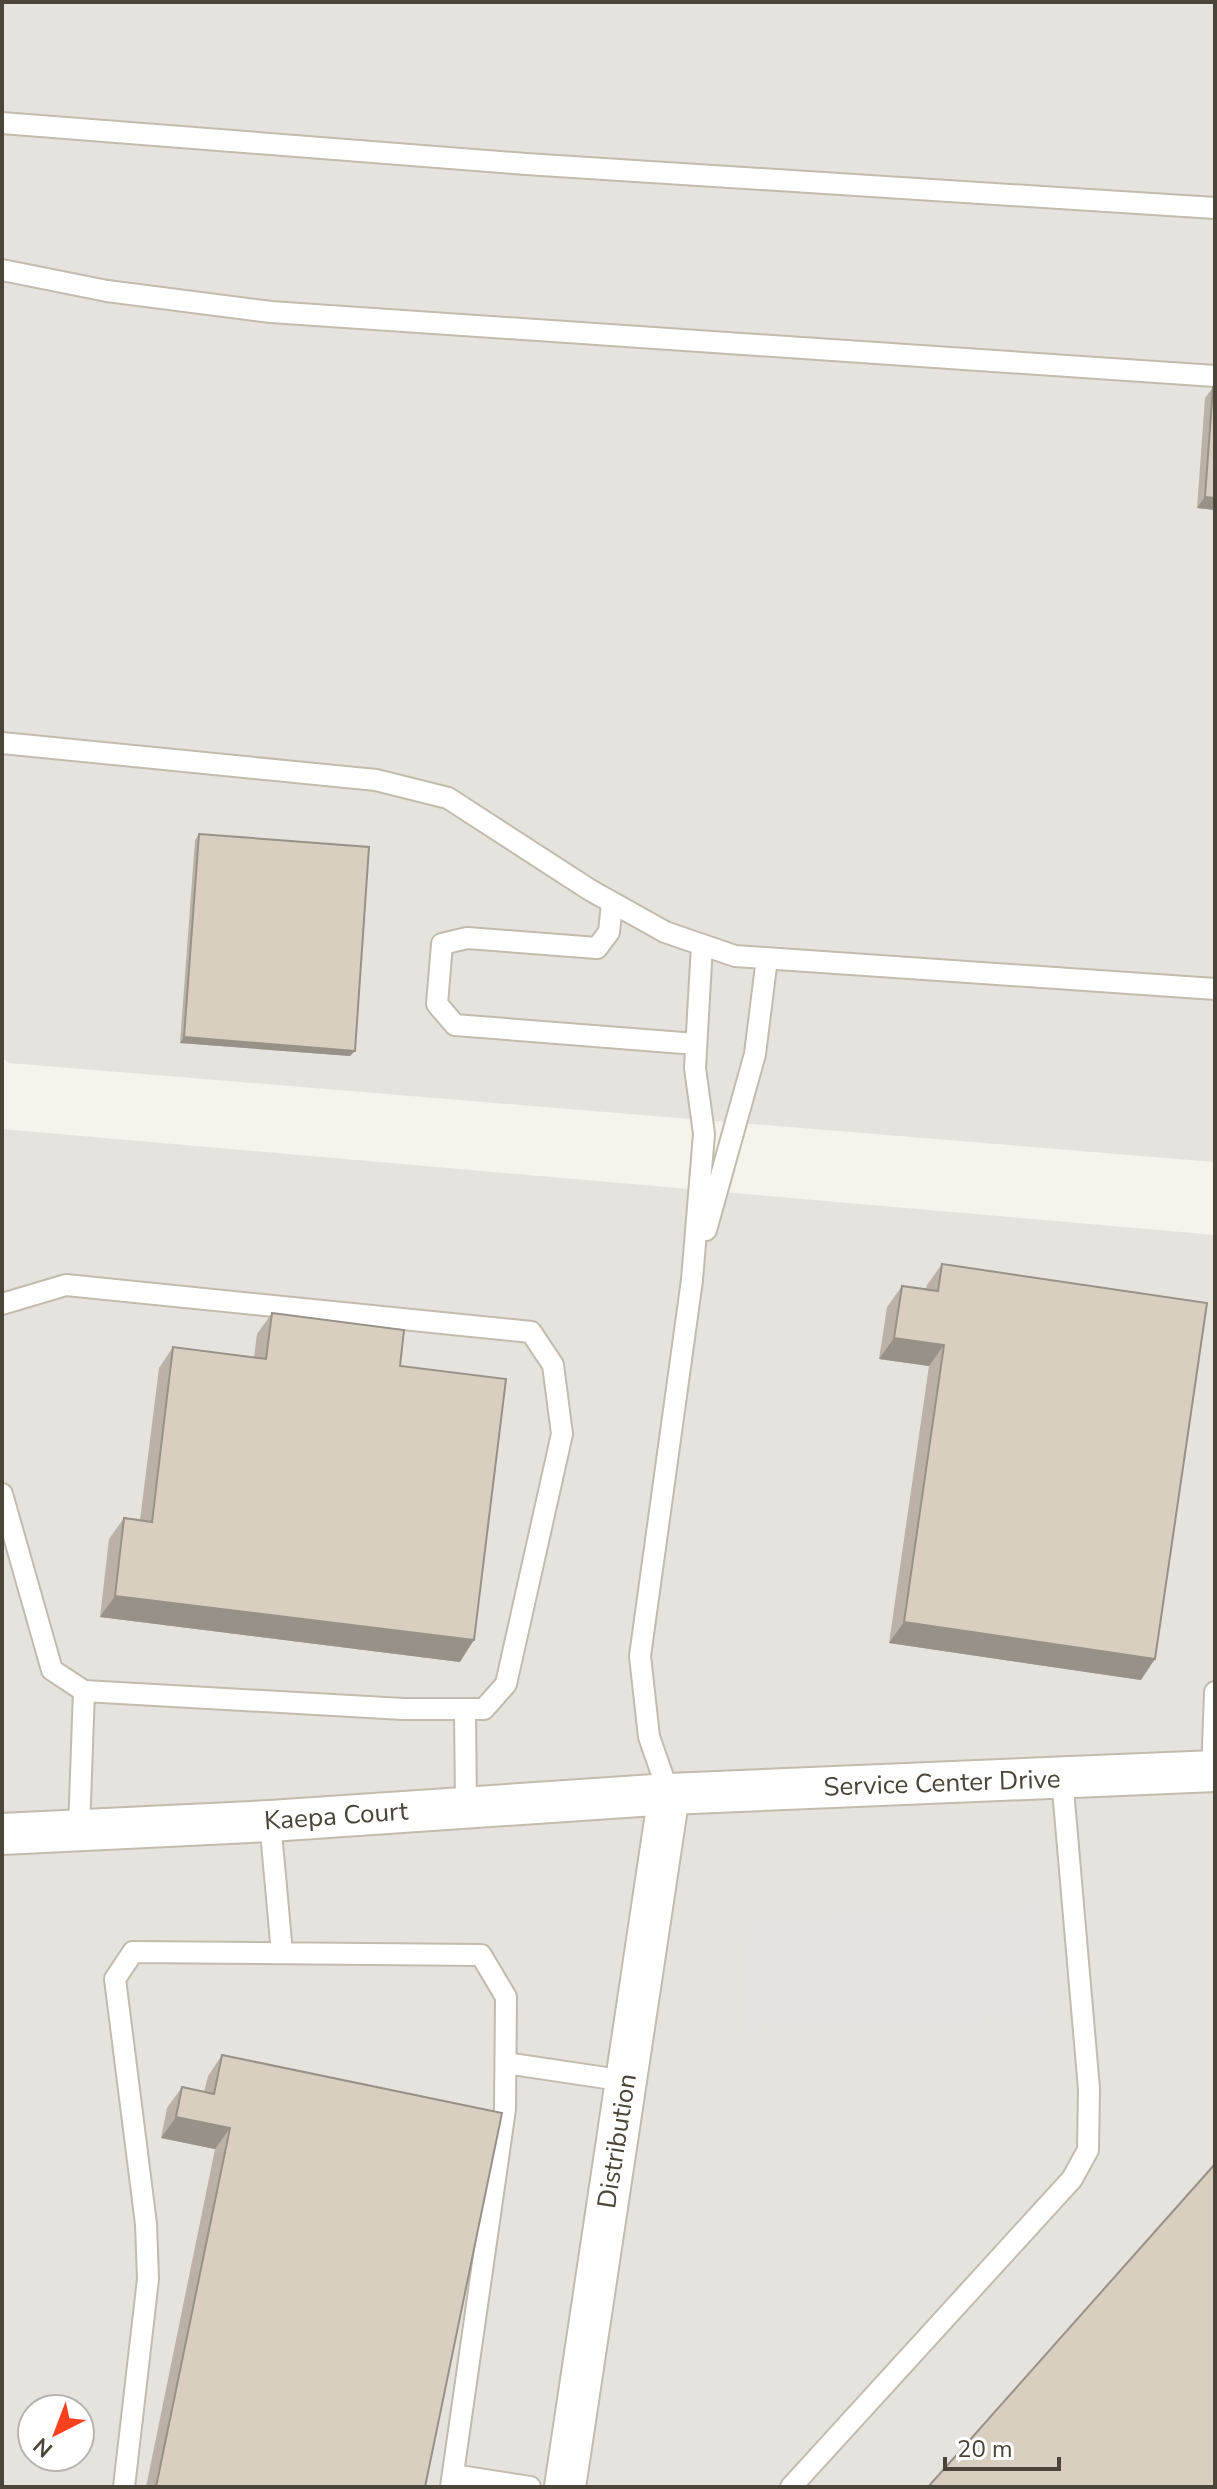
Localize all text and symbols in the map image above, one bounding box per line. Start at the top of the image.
street label: Service Center Drive [823,1761,1061,1805]
street label: Kaepa Court [263,1793,410,1838]
street label: Distribution [589,2071,645,2211]
north arrow [16,2393,96,2473]
scale bar [945,2421,1059,2471]
text: N [27,2430,59,2464]
text: 20 m [957,2433,1013,2465]

